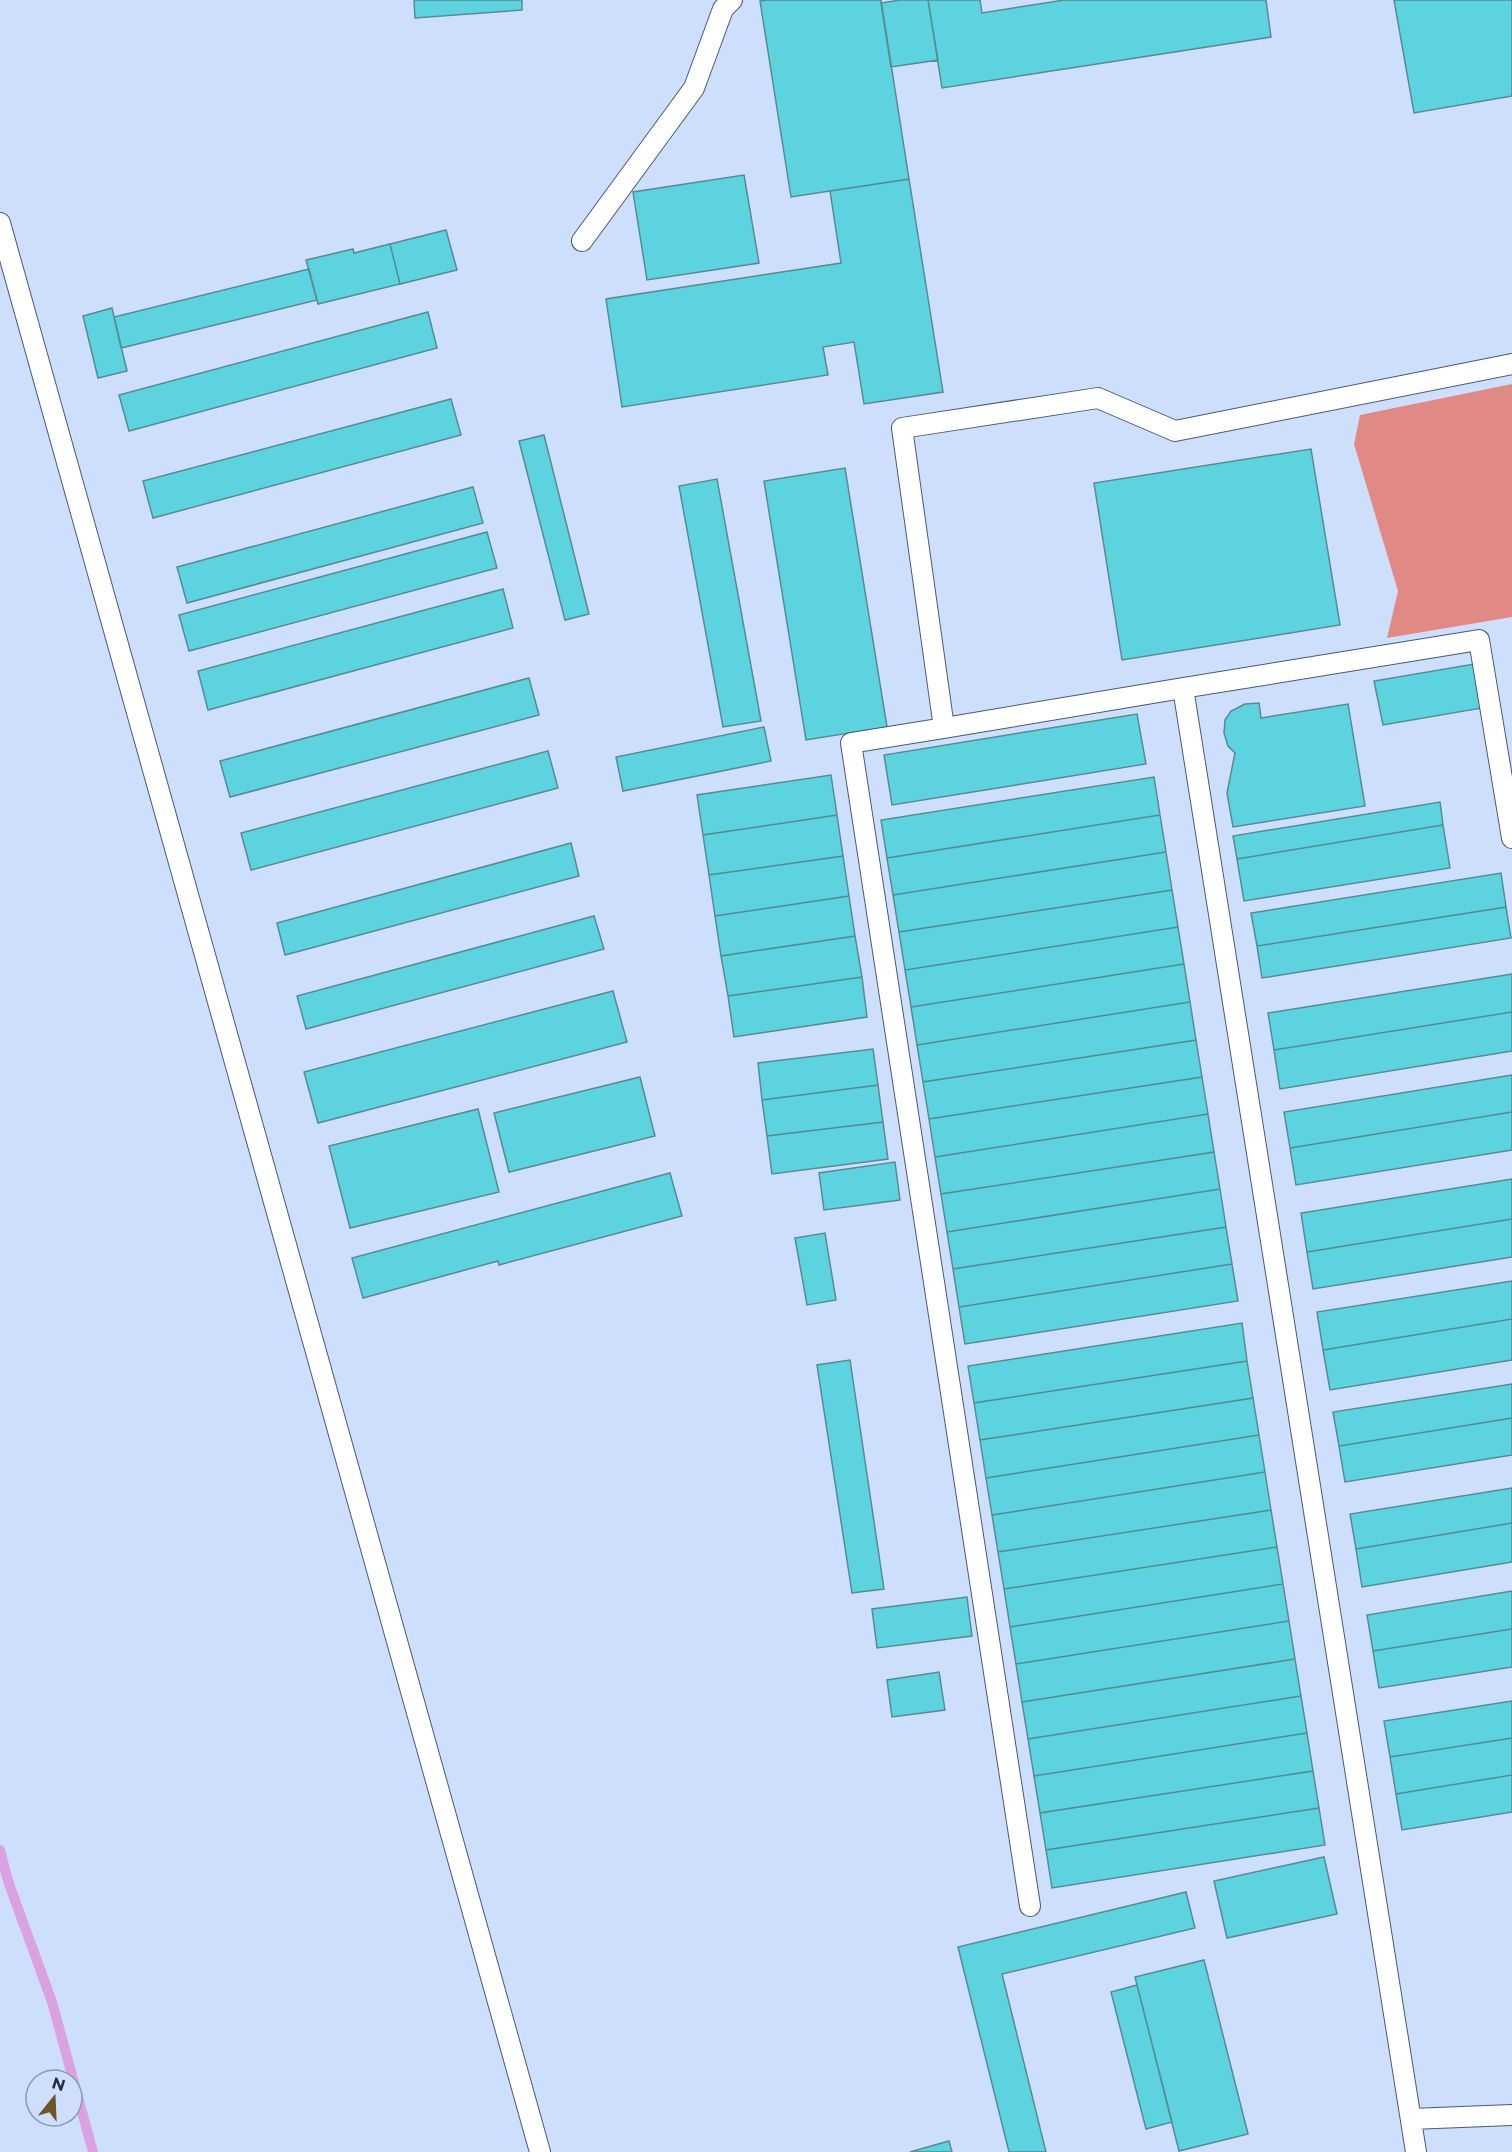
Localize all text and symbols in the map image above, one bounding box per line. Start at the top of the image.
north arrow [24,2068,84,2128]
text: N [49,2073,68,2095]

